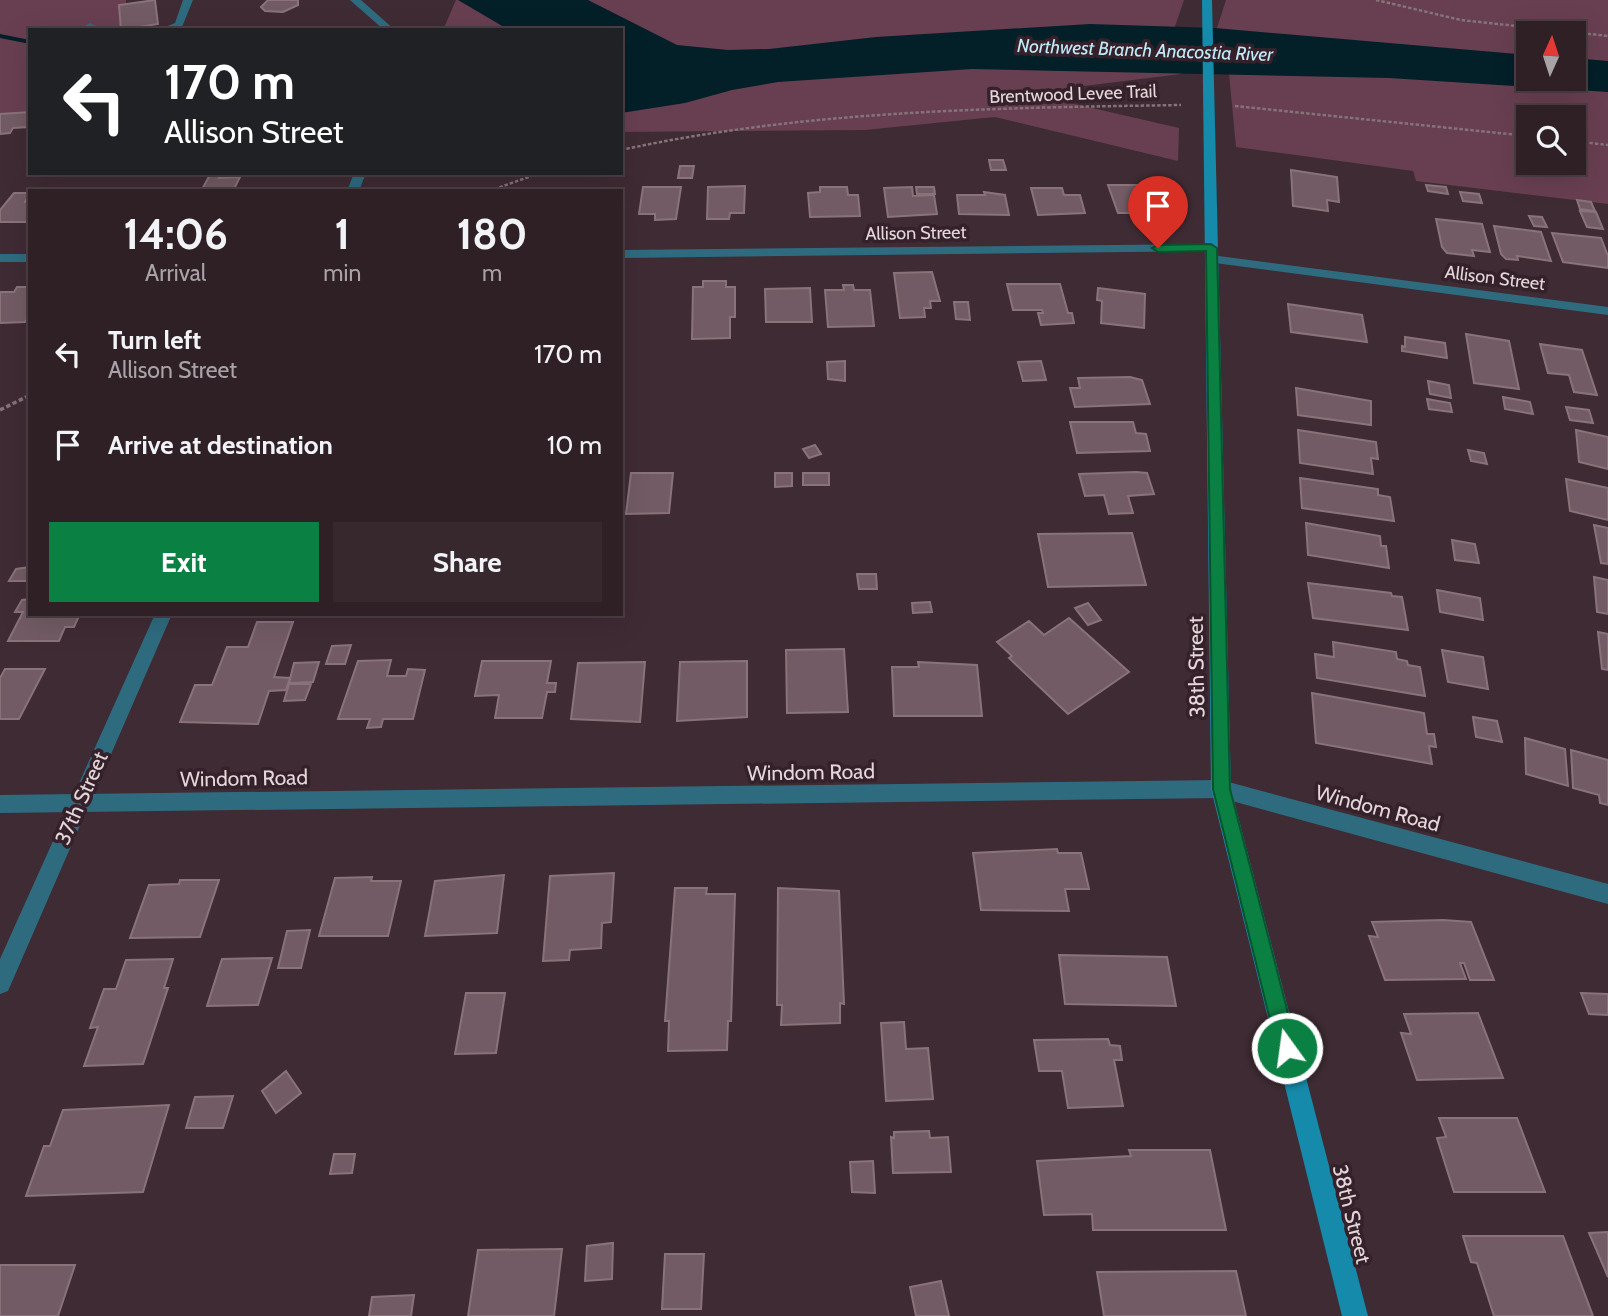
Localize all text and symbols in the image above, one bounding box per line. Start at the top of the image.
north arrow [1516,21,1586,91]
map controls [1516,21,1586,175]
water label: Northwest Branch Anacostia River [1017,34,1275,66]
text: 170 m [164,52,295,111]
icon: left [49,56,140,147]
street label: Brentwood Levee Trail [989,80,1158,108]
button: search [1516,105,1586,175]
text: Allison Street [164,112,344,151]
pin [1128,176,1188,248]
icon: arrive [1139,187,1177,225]
text: 14:06 [124,208,228,260]
text: 1 [335,208,350,260]
text: 180 [457,208,527,260]
street label: Allison Street [865,221,967,245]
text: Arrival [145,259,206,287]
text: min [323,259,361,287]
text: m [482,259,502,287]
street label: Allison Street [1444,261,1546,295]
text: Turn left [108,324,201,356]
icon: left [49,335,87,373]
text: 170 m [534,338,602,370]
text: Allison Street [108,356,237,384]
icon: arrive [49,426,87,464]
text: Arrive at destination [108,429,333,461]
text: 10 m [547,429,602,461]
button: Exit [49,522,319,602]
button: Share [333,522,602,602]
street label: 38th Street [1183,616,1209,718]
street label: 37th Street [49,748,113,848]
street label: Windom Road [747,758,875,786]
street label: Windom Road [180,764,308,792]
street label: Windom Road [1313,779,1443,837]
position arrow [1250,1011,1324,1085]
street label: 38th Street [1328,1162,1376,1266]

